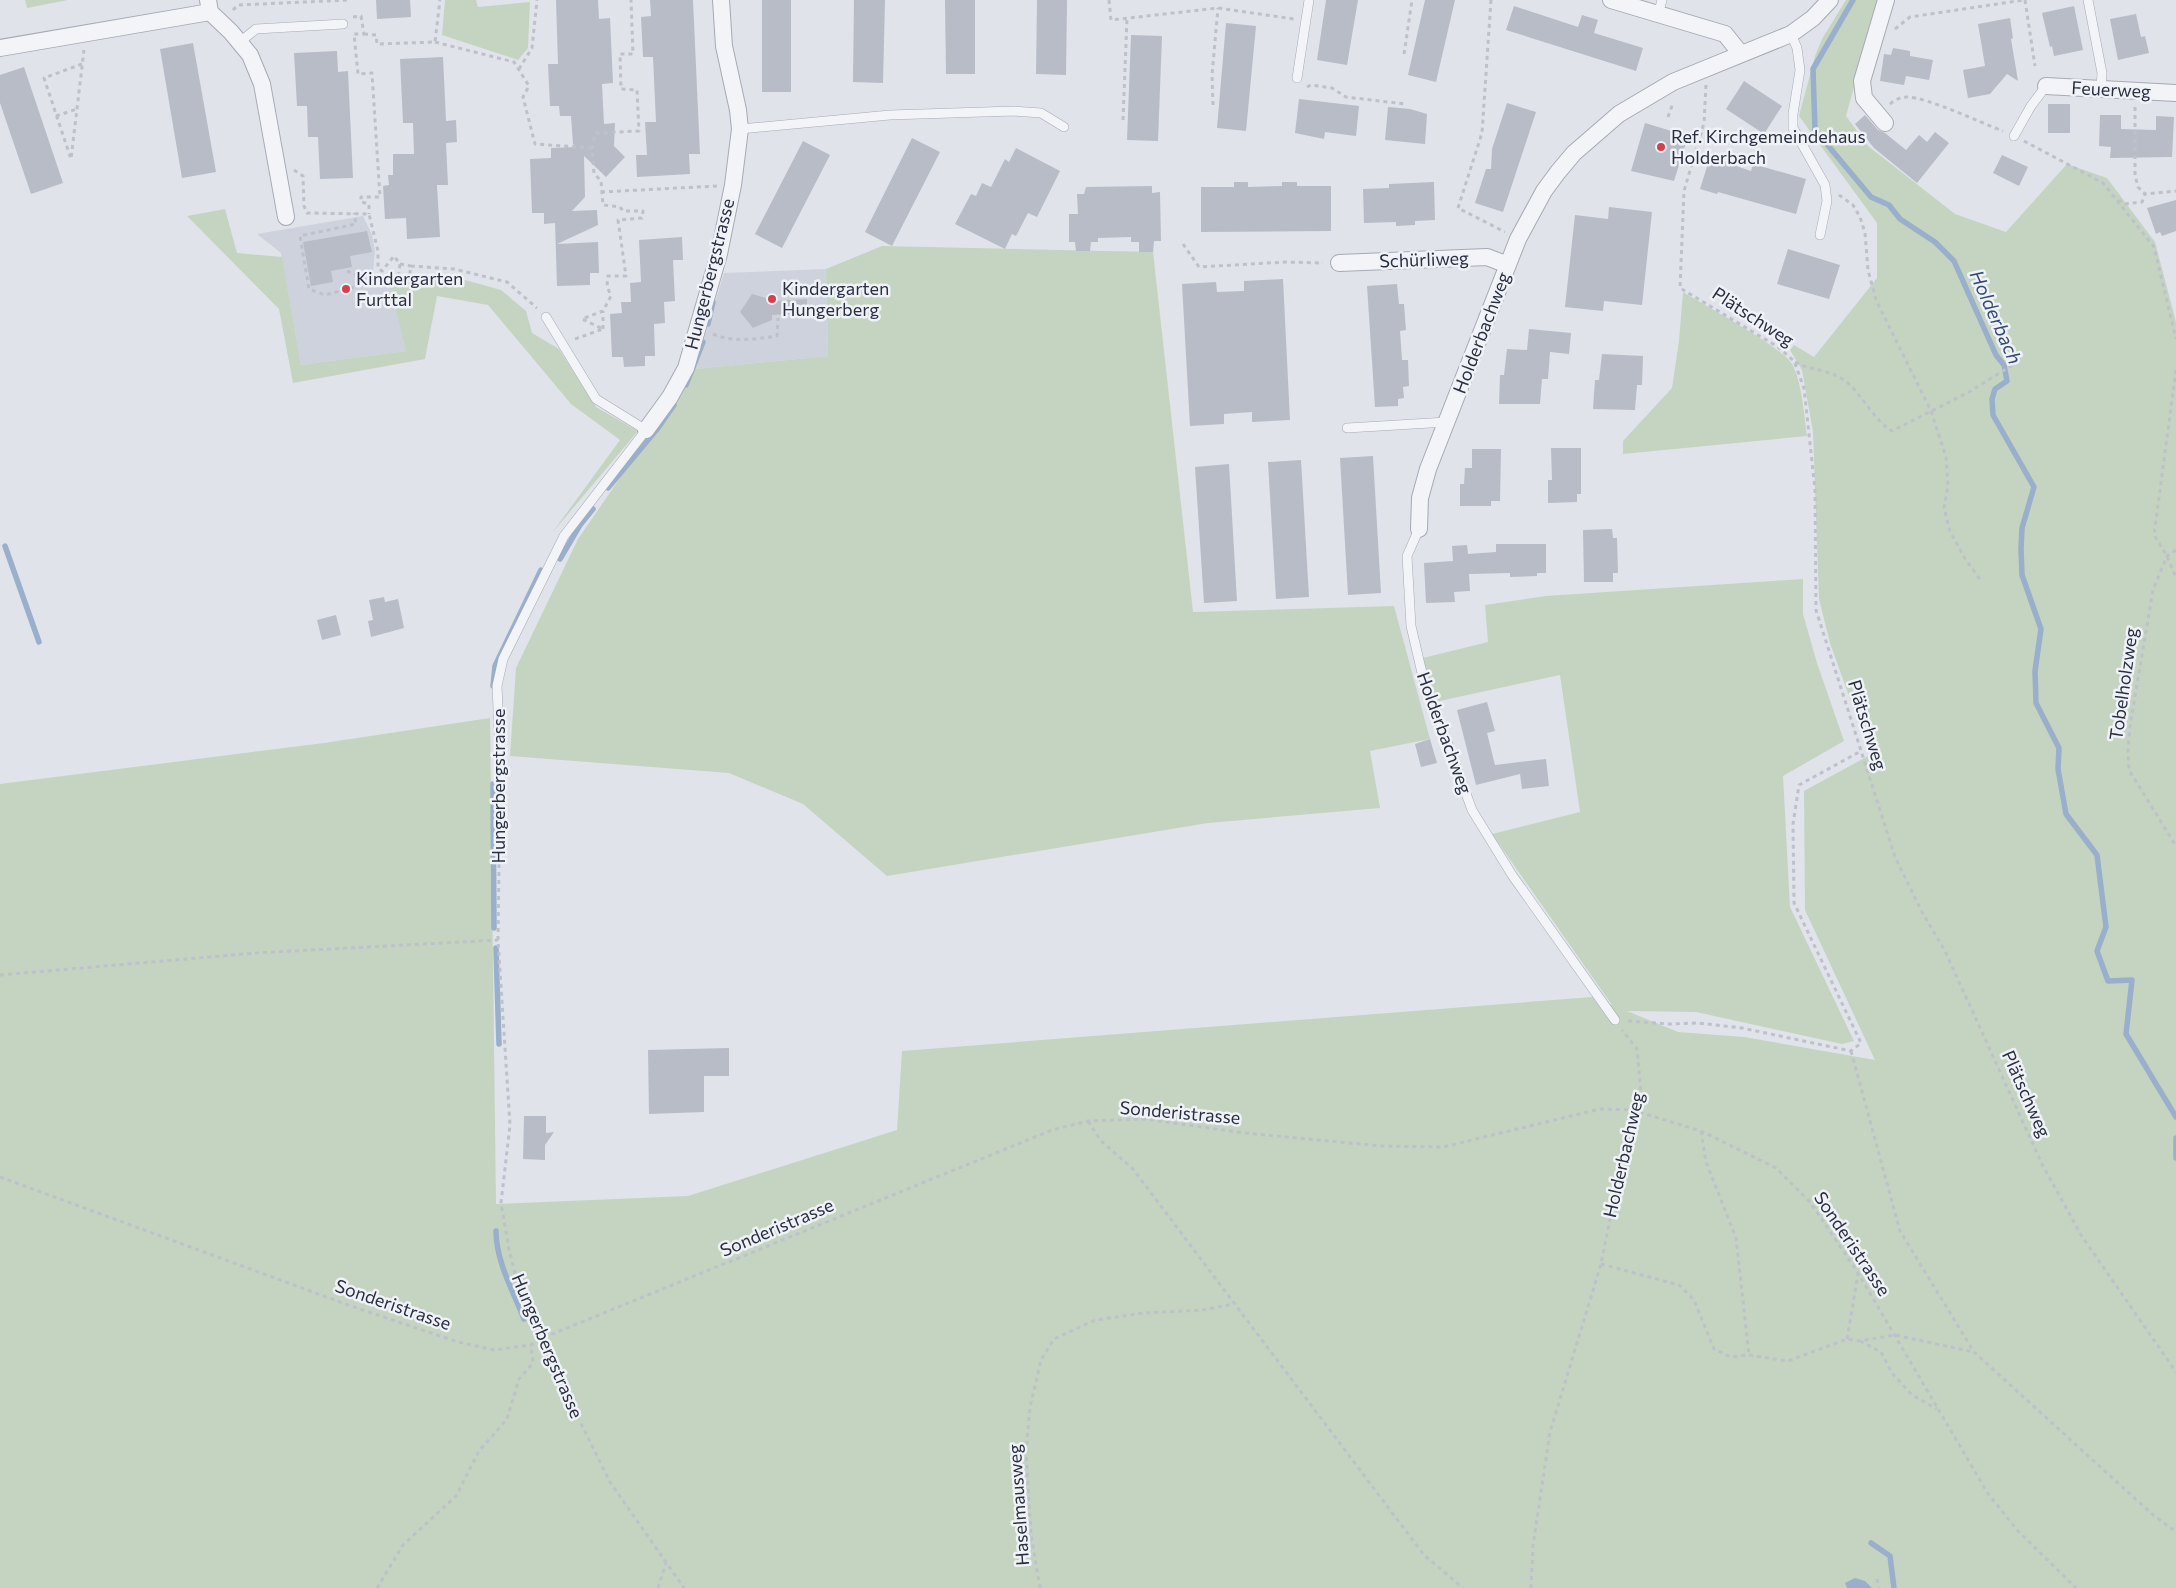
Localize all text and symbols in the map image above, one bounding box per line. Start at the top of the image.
street label: Feuerweg [2071,76,2152,102]
place label: Ref. Kirchgemeindehaus Holderbach [1671,125,1866,168]
marker: Ref. Kirchgemeindehaus Holderbach [1655,141,1667,153]
street label: Hungerbergstrasse [680,196,738,352]
street label: Schürliweg [1379,246,1469,272]
water label: Holderbach [1966,266,2027,367]
place label: Kindergarten Furttal [356,267,463,310]
street label: Holderbachweg [1448,269,1514,396]
place label: Kindergarten Hungerberg [782,277,889,320]
street label: Plätschweg [1709,282,1799,351]
marker: Kindergarten Furttal [340,283,352,295]
marker: Kindergarten Hungerberg [766,293,778,305]
street label: Tobelholzweg [2104,626,2142,742]
street label: Holderbachweg [1413,669,1477,797]
street label: Plätschweg [1844,677,1892,773]
street label: Hungerbergstrasse [487,708,509,864]
street label: Plätschweg [1998,1047,2056,1141]
street label: Holderbachweg [1598,1090,1648,1220]
street label: Sonderistrasse [1119,1096,1241,1128]
street label: Sonderistrasse [1810,1187,1896,1300]
street label: Sonderistrasse [717,1193,837,1261]
street label: Hungerbergstrasse [508,1270,588,1421]
street label: Sonderistrasse [332,1274,454,1334]
street label: Haselmausweg [1003,1443,1033,1567]

